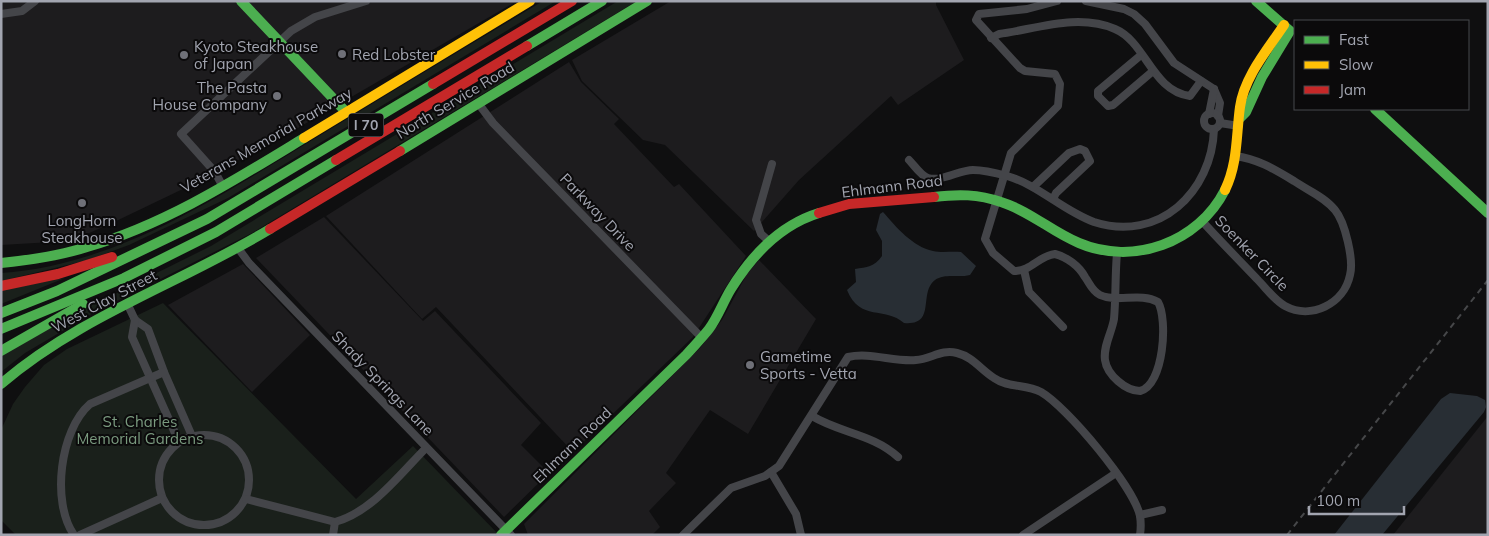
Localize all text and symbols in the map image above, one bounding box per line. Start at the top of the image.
legend [1294,20,1469,110]
text: Fast [1339,30,1369,49]
place label: Kyoto Steakhouse of Japan [194,37,318,73]
place label: Red Lobster [352,45,436,64]
marker: Red Lobster [336,48,348,60]
marker: Kyoto Steakhouse of Japan [178,49,190,61]
text: Slow [1339,55,1373,74]
street label: North Service Road [392,57,518,143]
place label: The Pasta House Company [153,78,267,114]
text: Jam [1339,80,1366,99]
street label: Veterans Memorial Parkway [177,83,355,197]
marker: The Pasta House Company [271,90,283,102]
road number: I 70 [348,114,384,136]
street label: Parkway Drive [556,169,640,255]
street label: Ehlmann Road [840,170,944,202]
marker: LongHorn Steakhouse [76,197,88,209]
place label: LongHorn Steakhouse [42,211,123,247]
street label: Soenker Circle [1211,211,1293,295]
street label: West Clay Street [48,265,160,337]
street label: Shady Springs Lane [328,327,438,439]
place label: Gametime Sports - Vetta [760,347,857,383]
marker: Gametime Sports - Vetta [744,359,756,371]
street label: Ehlmann Road [529,403,615,487]
park label: St. Charles Memorial Gardens [77,412,203,448]
scale bar [1309,484,1404,516]
text: 100 m [1316,491,1360,510]

